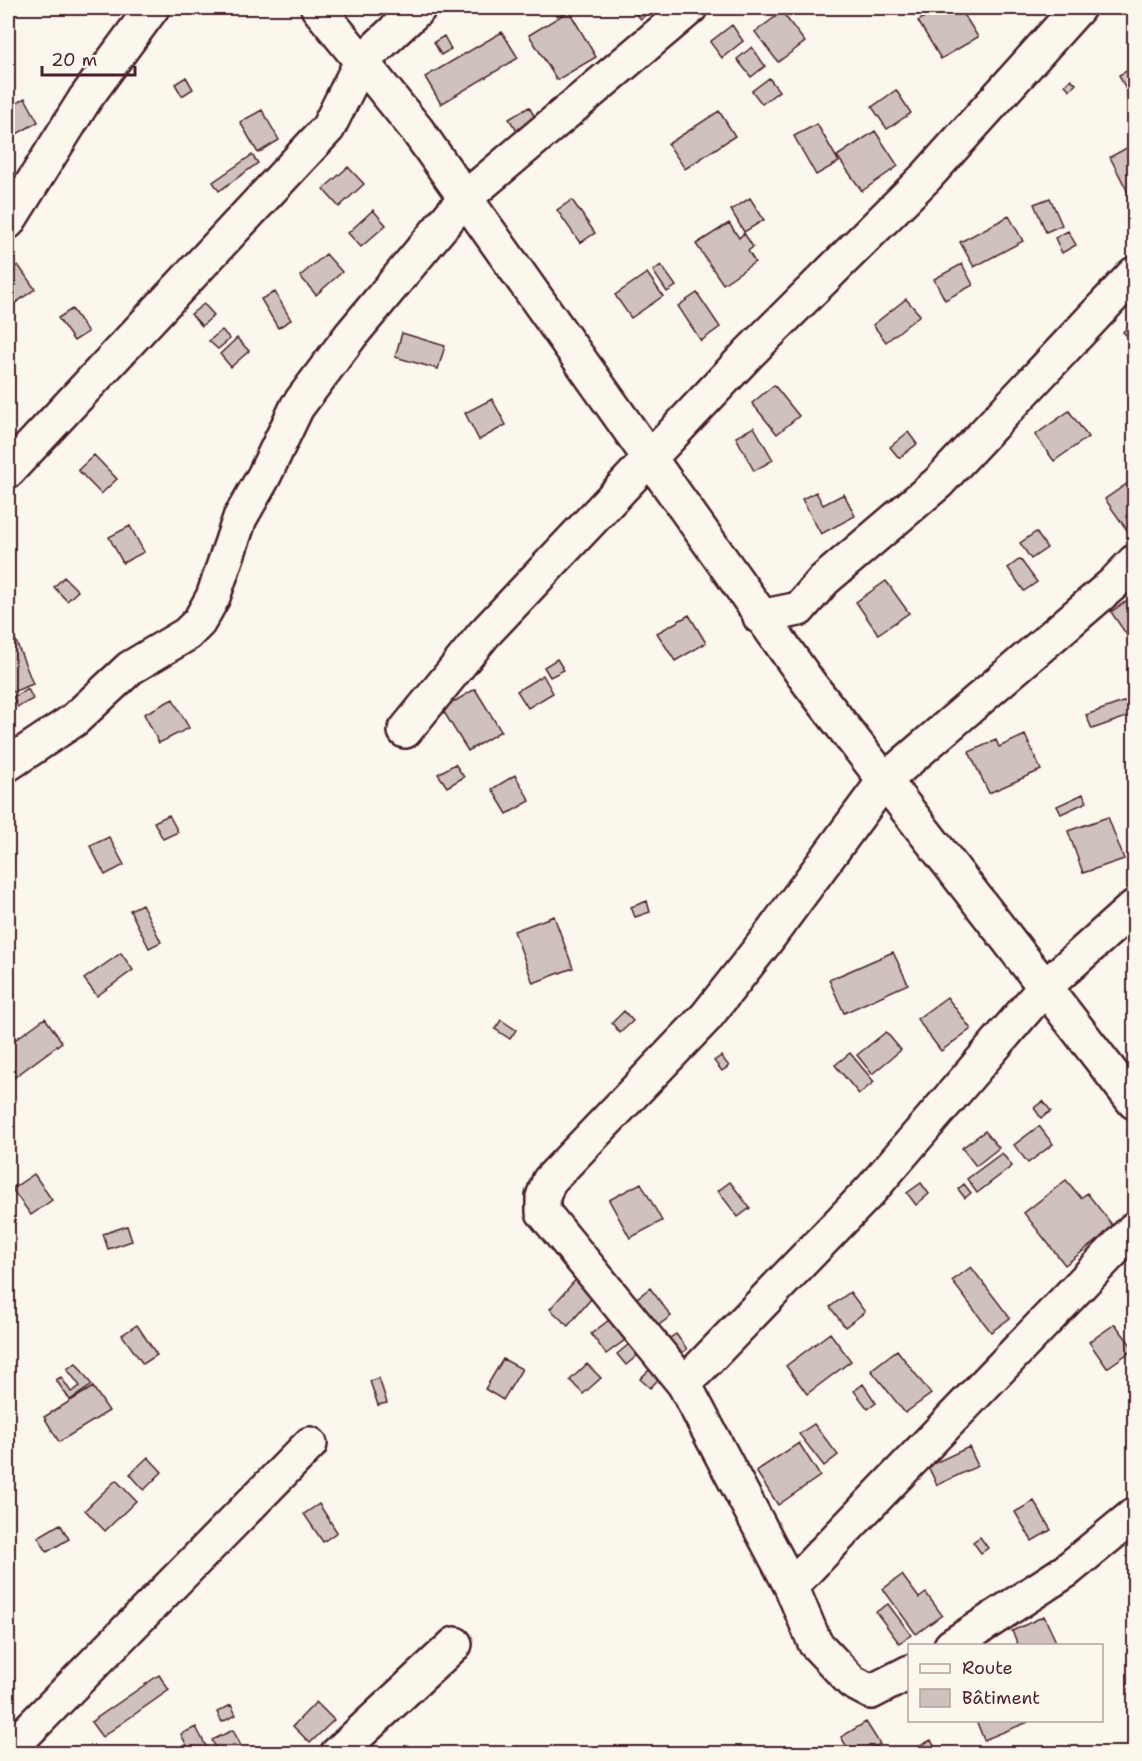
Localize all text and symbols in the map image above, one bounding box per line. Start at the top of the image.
scale bar [42,39,135,77]
text: 20 m [51,48,97,72]
legend [908,1644,1103,1722]
text: Route [962,1656,1013,1680]
text: Bâtiment [962,1686,1040,1710]

